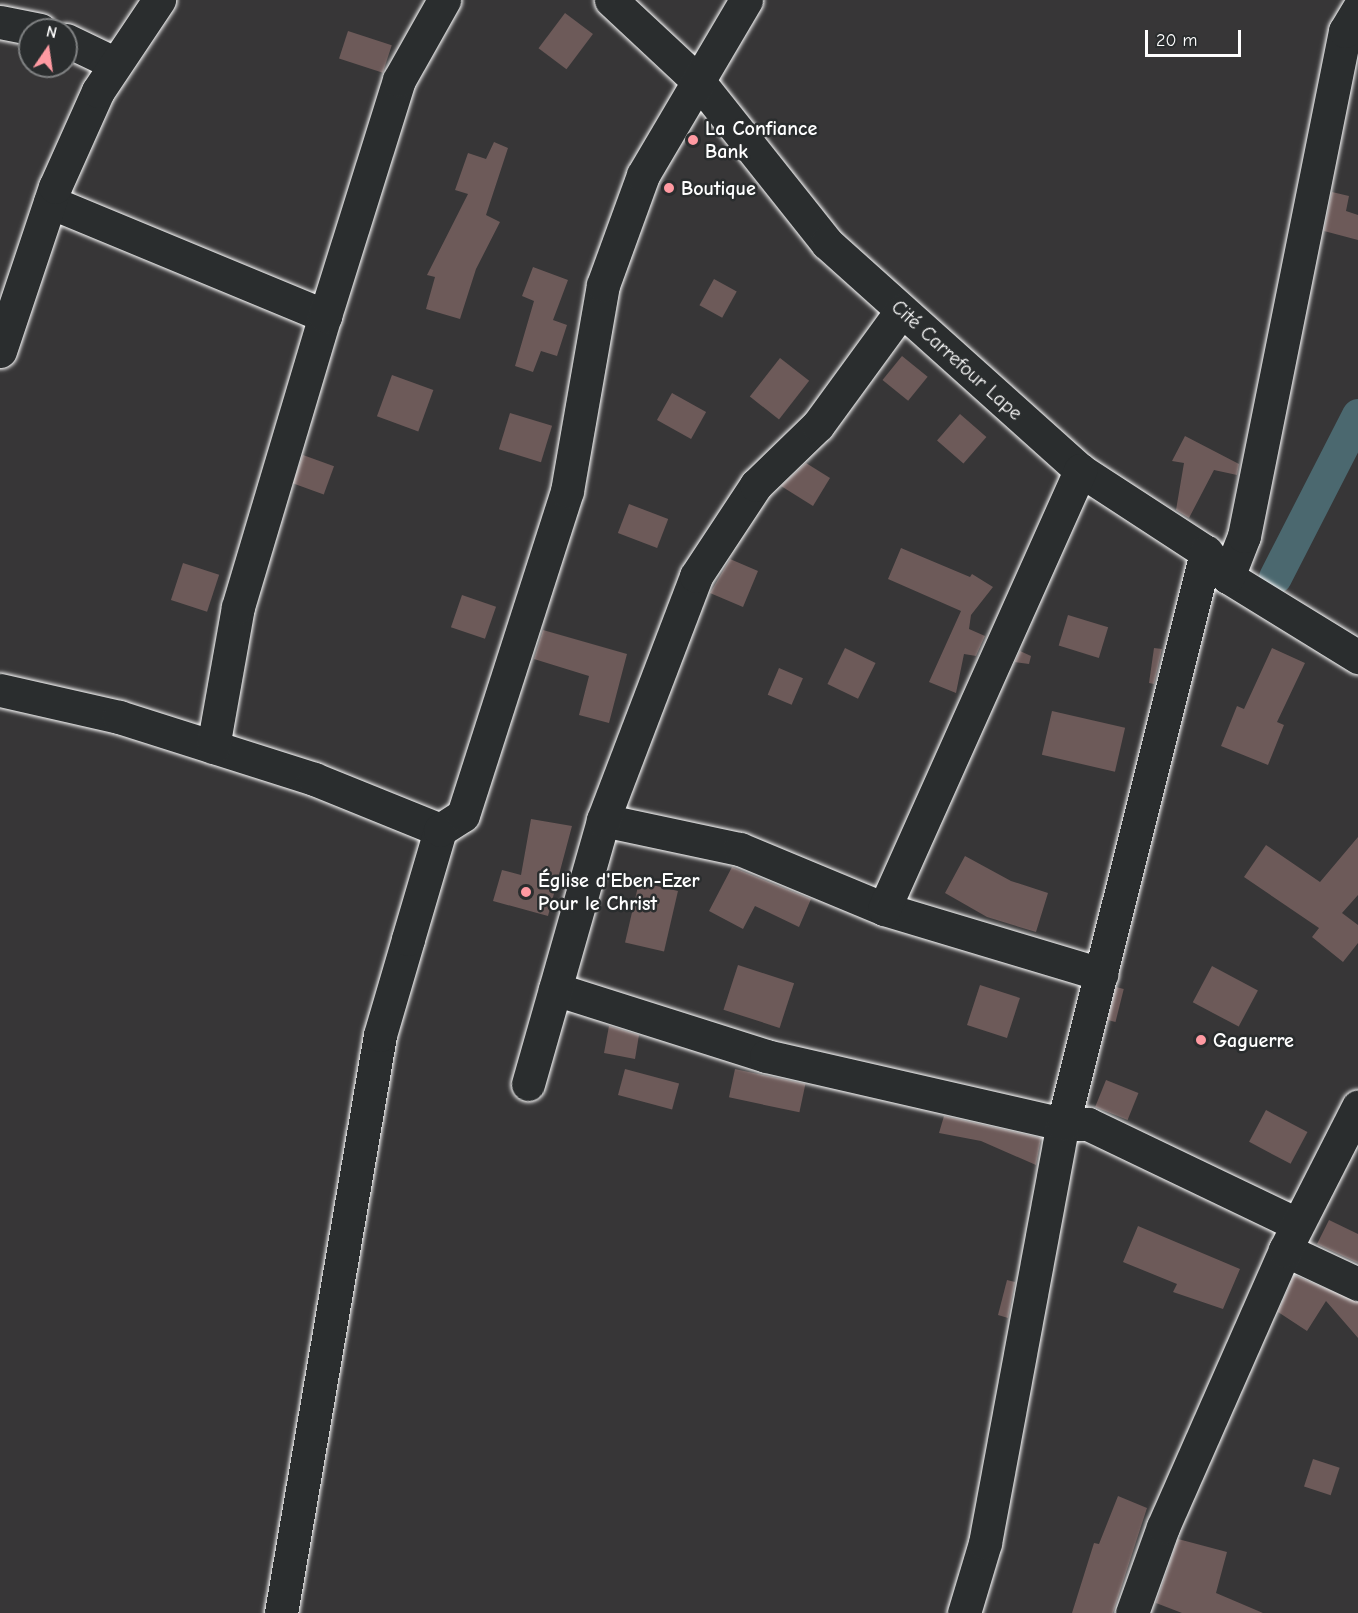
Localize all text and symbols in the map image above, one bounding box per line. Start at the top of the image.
north arrow [18,18,78,78]
scale bar [1148,18,1244,56]
text: N [44,22,59,42]
text: 20 m [1156,30,1197,51]
place label: La Confiance Bank [705,116,817,163]
marker: La Confiance Bank [686,133,700,147]
place label: Boutique [681,176,756,200]
marker: Boutique [662,181,676,195]
street label: Cité Carrefour Lape [887,295,1027,425]
place label: Église d'Eben-Ezer Pour le Christ [538,868,700,915]
marker: Église d'Eben-Ezer Pour le Christ [519,885,533,899]
place label: Gaguerre [1213,1028,1294,1052]
marker: Gaguerre [1194,1033,1208,1047]

